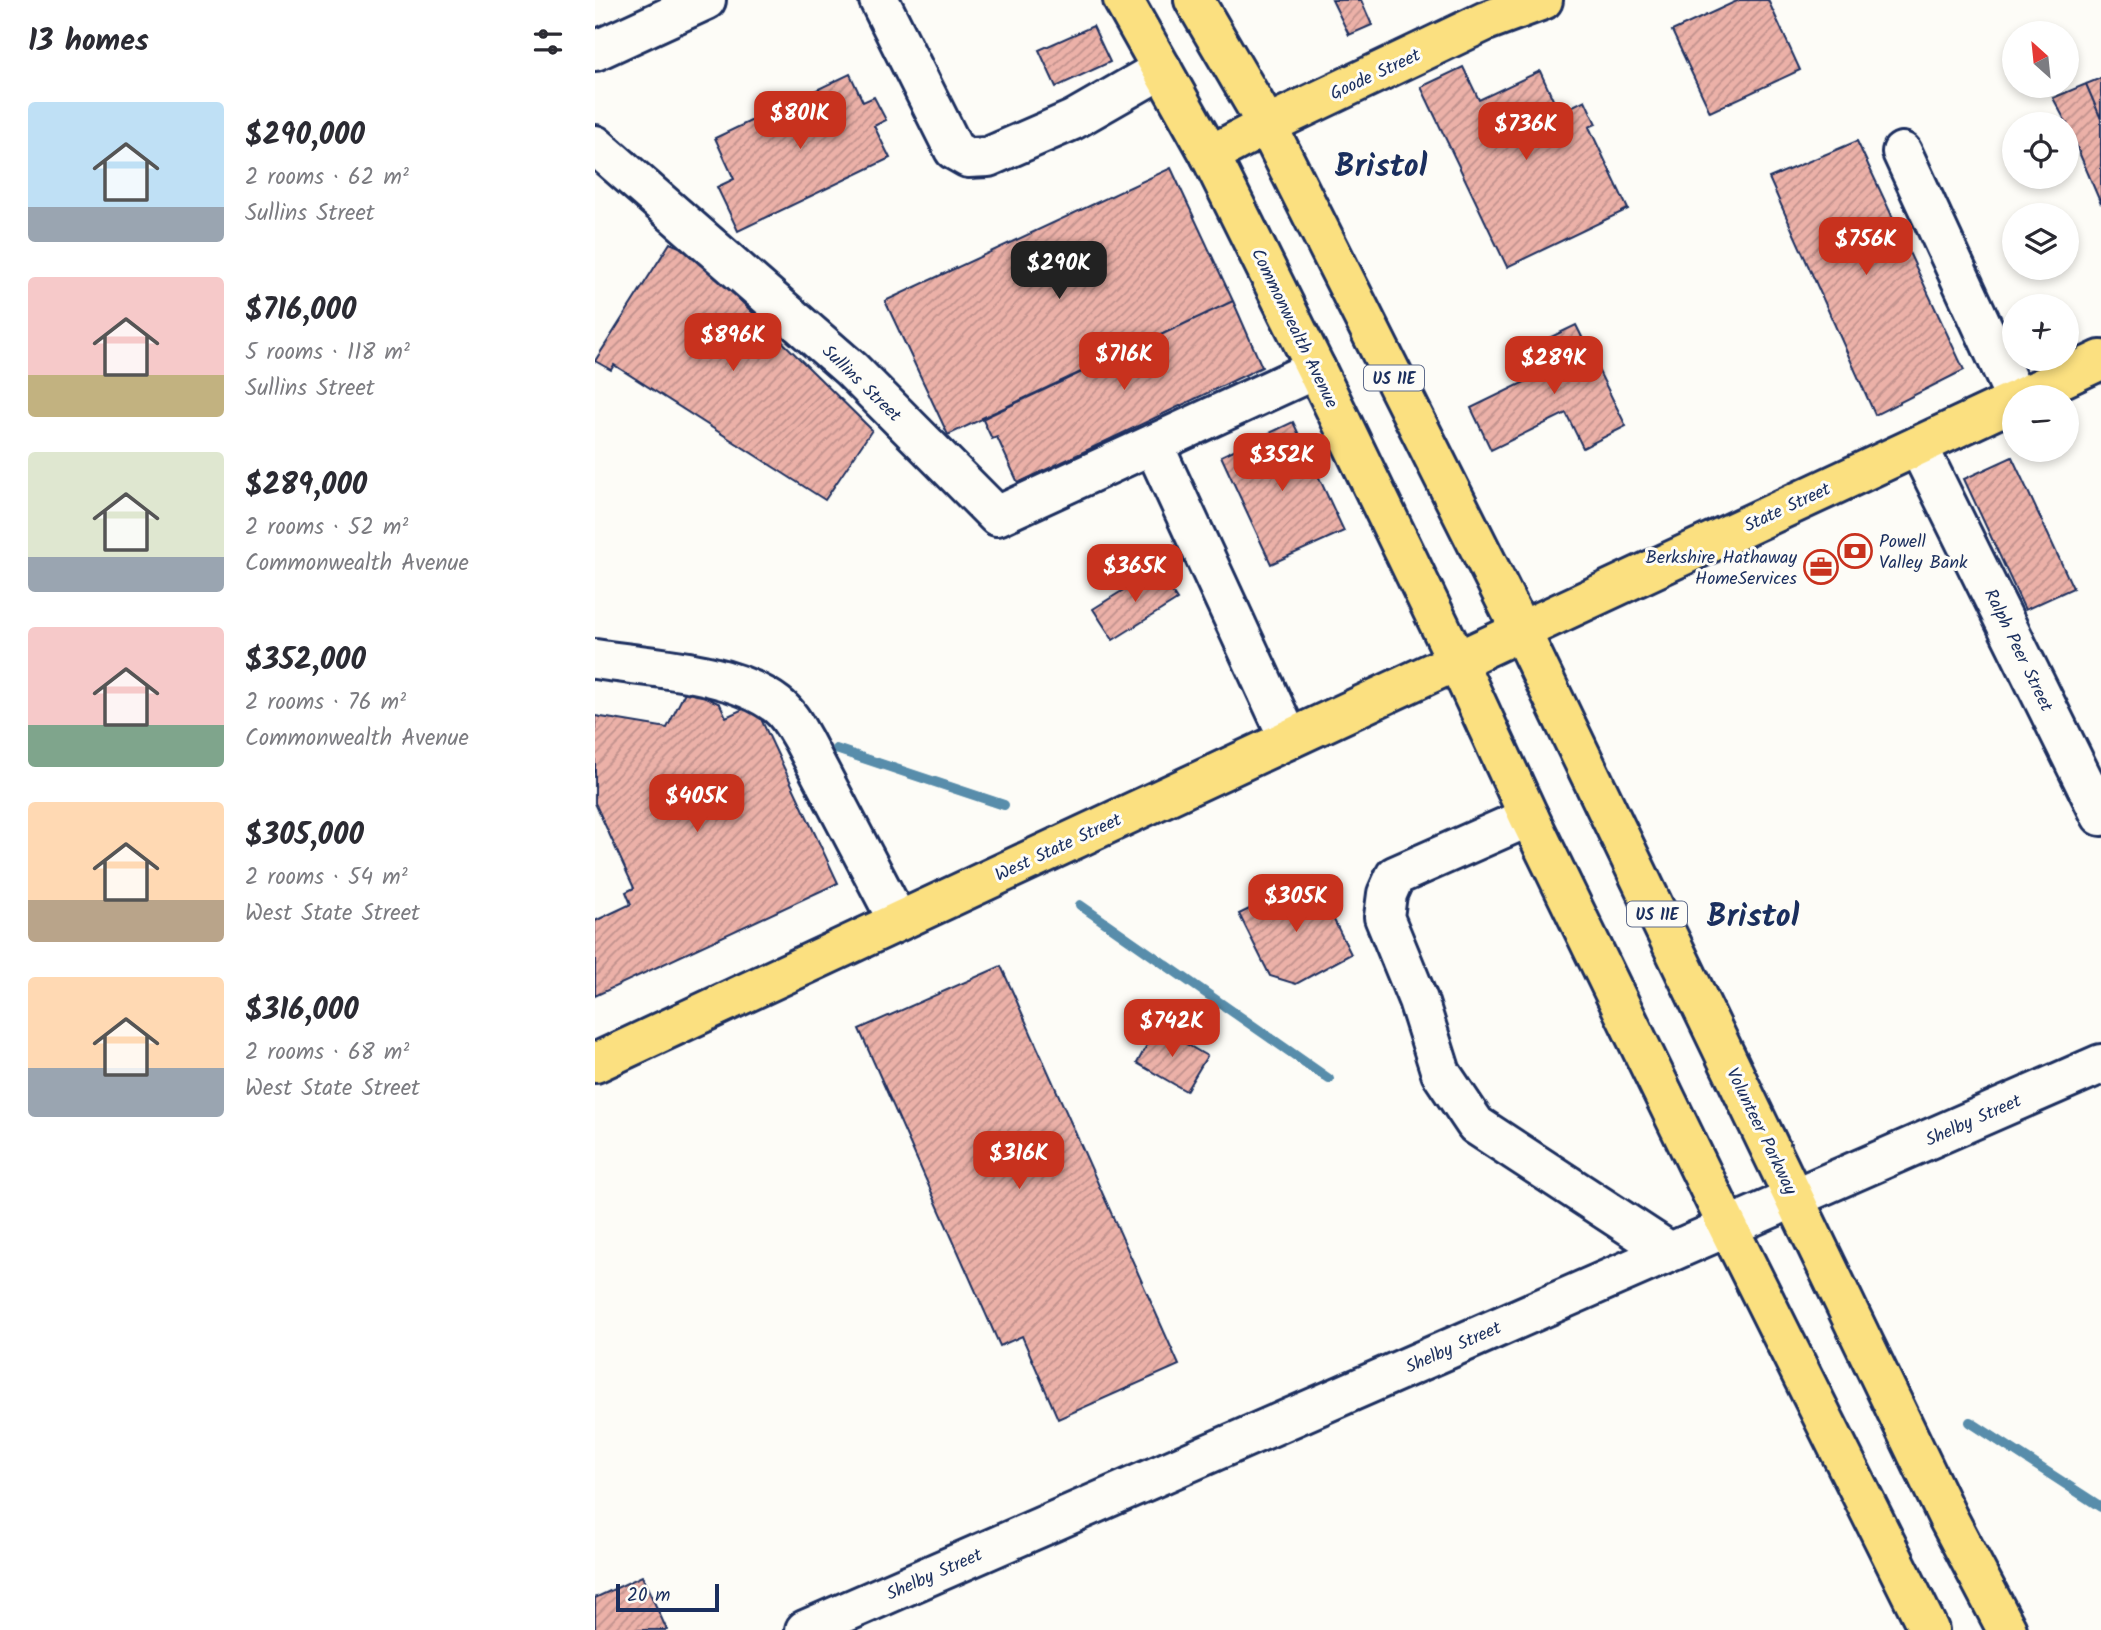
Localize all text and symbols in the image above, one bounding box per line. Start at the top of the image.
text: 13 homes [28,18,149,66]
north arrow [2002,21,2079,98]
map controls [2002,21,2079,462]
icon: filters [529,23,567,61]
street label: Goode Street [1325,41,1427,109]
pin: $801K [751,92,849,151]
text: $801K [770,96,830,132]
pin: $736K [1477,102,1575,162]
text: $736K [1494,107,1558,143]
text: $290,000 [245,112,365,160]
button: locate [2002,112,2079,189]
icon: home [84,130,168,214]
district label: Bristol [1335,142,1428,193]
text: 2 rooms · 62 m² [245,160,409,196]
text: Sullins Street [245,196,375,232]
button: layers [2002,203,2079,280]
pin: $756K [1817,218,1915,277]
text: $756K [1835,222,1897,258]
pin: $290K [1010,242,1108,301]
street label: Commonwealth Avenue [1242,244,1345,414]
text: $290K [1027,246,1091,282]
text: $716,000 [245,287,356,335]
button: + [2002,294,2079,371]
icon: home [84,305,168,389]
pin: $896K [684,314,782,373]
text: $896K [700,318,766,354]
pin: $716K [1075,332,1173,392]
text: 5 rooms · 118 m² [245,335,410,371]
pin: $289K [1505,336,1603,396]
text: $716K [1095,337,1153,373]
street label: Sullins Street [814,338,908,430]
text: $289K [1521,341,1587,377]
road number: US 11E [1364,366,1424,390]
text: Sullins Street [245,371,375,407]
button: − [2002,385,2079,462]
pin: $352K [1233,434,1331,493]
text: $352K [1249,438,1315,474]
text: $289,000 [245,462,367,510]
street label: State Street [1739,475,1837,541]
icon: home [84,480,168,564]
text: 2 rooms · 52 m² [245,510,408,546]
place label: Powell Valley Bank [1879,528,1968,578]
bank icon: Powell Valley Bank [1836,532,1874,570]
pin: $365K [1086,544,1184,604]
place label: Berkshire Hathaway HomeServices [1646,544,1798,594]
text: Commonwealth Avenue [245,546,469,582]
office icon: Berkshire Hathaway HomeServices [1802,548,1840,586]
text: $365K [1103,549,1167,585]
street label: Ralph Peer Street [1975,584,2060,718]
text: $352,000 [245,637,366,685]
icon: home [84,655,168,739]
text: 2 rooms · 76 m² [245,685,406,721]
text: Commonwealth Avenue [245,721,469,757]
pin: $405K [648,774,746,834]
text: $405K [665,779,729,815]
street label: West State Street [990,806,1128,890]
text: $305,000 [245,812,364,860]
icon: home [84,830,168,914]
text: 2 rooms · 54 m² [245,860,408,896]
pin: $305K [1247,874,1345,934]
text: $305K [1264,879,1328,915]
district label: Bristol [1707,892,1800,943]
text: West State Street [245,896,420,932]
road number: US 11E [1627,902,1687,926]
text: $316,000 [245,987,359,1035]
pin: $742K [1123,1000,1221,1059]
text: $742K [1140,1004,1204,1040]
icon: home [84,1005,168,1089]
text: 2 rooms · 68 m² [245,1035,409,1071]
street label: Volunteer Parkway [1717,1063,1804,1201]
text: West State Street [245,1071,420,1107]
street label: Shelby Street [1921,1087,2027,1155]
pin: $316K [970,1132,1068,1191]
text: $316K [989,1136,1049,1172]
street label: Shelby Street [1401,1314,1507,1382]
street label: Shelby Street [882,1541,988,1609]
scale bar [616,1581,719,1613]
text: 20 m [627,1581,670,1611]

